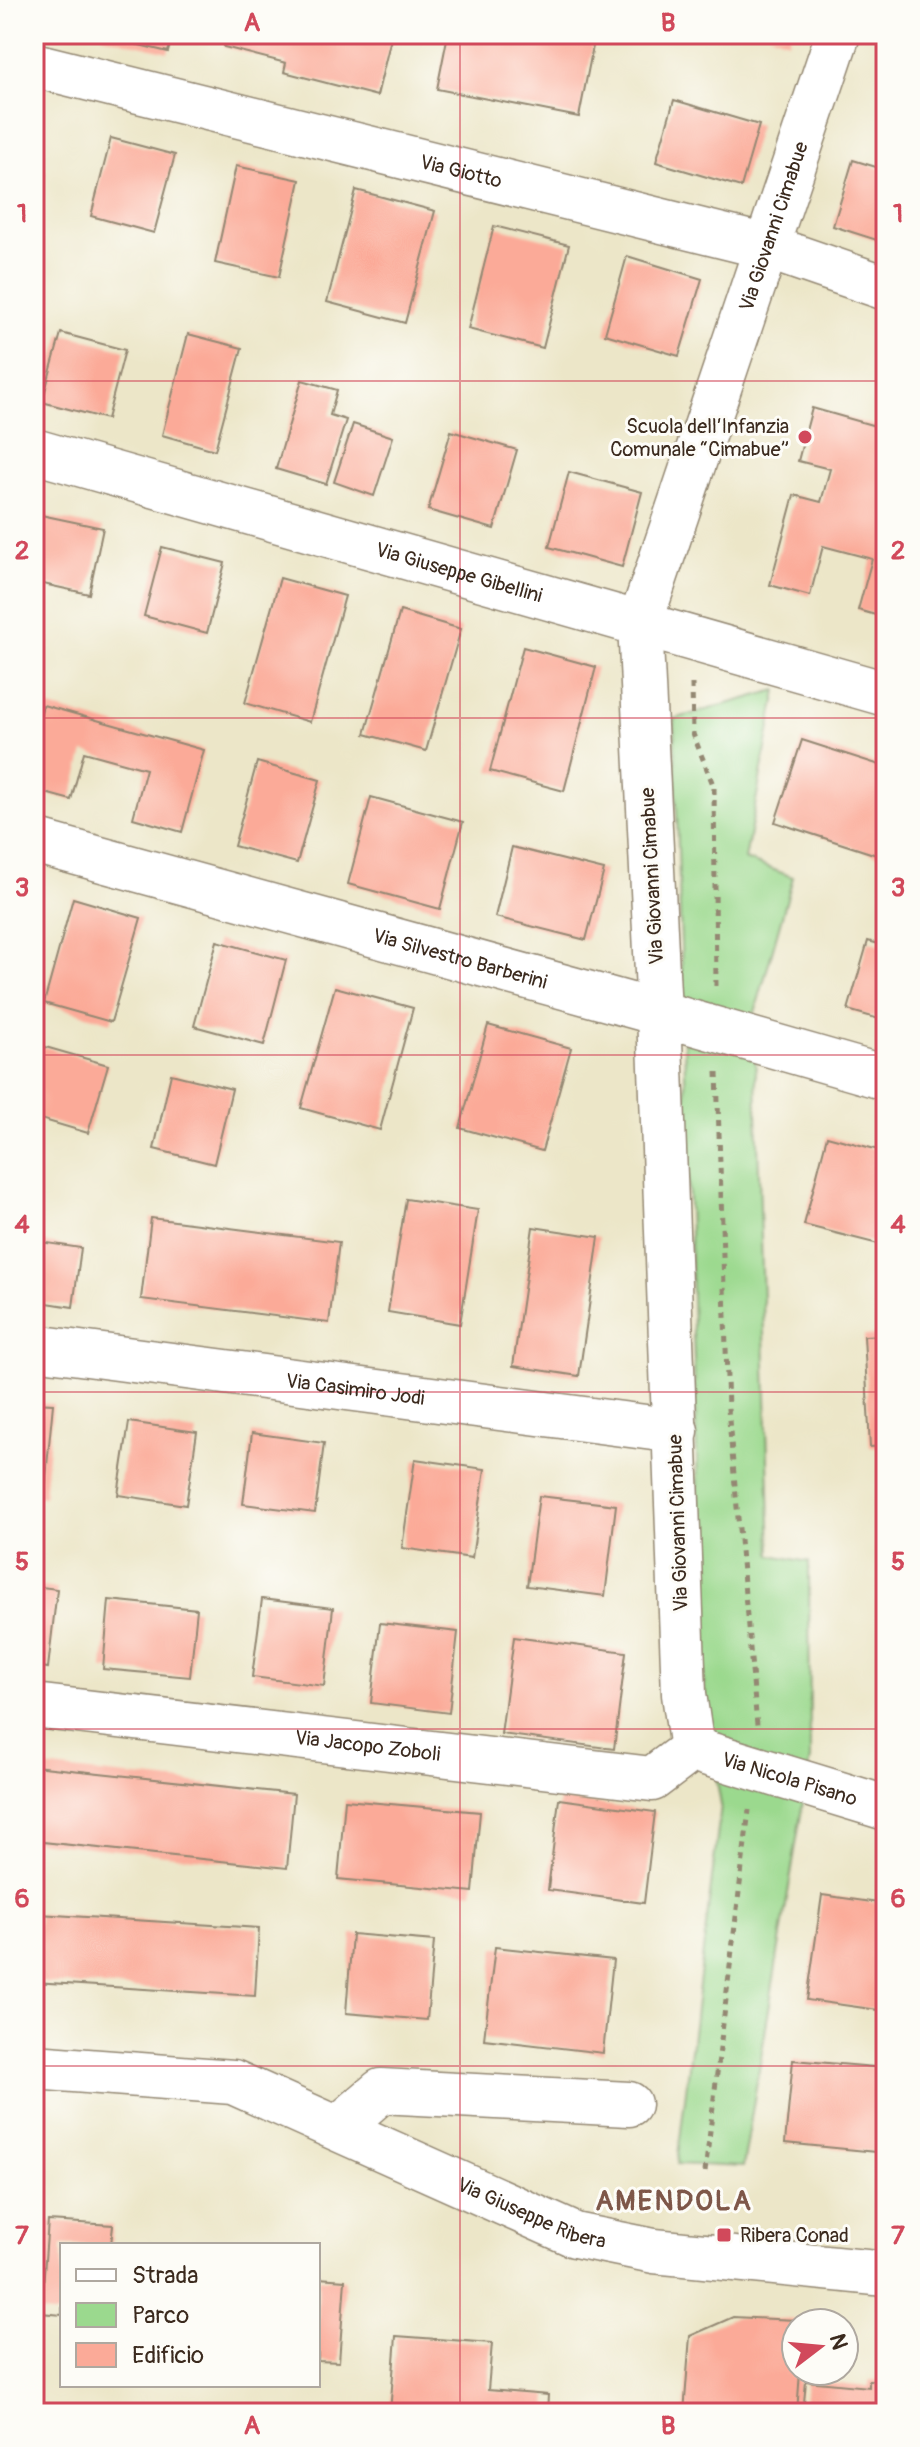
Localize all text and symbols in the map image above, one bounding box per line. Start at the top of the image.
text: A [244,7,261,39]
text: B [661,7,675,39]
street label: Via Giovanni Cimabue [733,138,813,314]
street label: Via Giotto [417,149,505,193]
text: 1 [17,198,27,230]
text: 1 [893,198,903,230]
place label: Scuola dell’Infanzia Comunale “Cimabue” [610,414,789,462]
marker: Scuola dell’Infanzia Comunale “Cimabue” [796,428,814,446]
text: 2 [15,535,29,567]
text: 2 [891,535,905,567]
street label: Via Giuseppe Gibellini [373,537,545,608]
street label: Via Giovanni Cimabue [635,787,669,965]
text: 3 [15,872,29,904]
text: 3 [891,872,905,904]
street label: Via Silvestro Barberini [370,922,550,994]
text: 4 [14,1209,30,1241]
text: 4 [890,1209,906,1241]
street label: Via Casimiro Jodi [284,1368,426,1410]
street label: Via Giovanni Cimabue [662,1434,694,1612]
text: 5 [15,1546,29,1578]
text: 5 [891,1546,905,1578]
street label: Via Jacopo Zoboli [294,1724,442,1766]
street label: Via Nicola Pisano [719,1746,861,1811]
text: 6 [14,1883,30,1915]
text: 6 [890,1883,906,1915]
street label: Via Giuseppe Ribera [453,2171,608,2253]
district label: AMENDOLA [595,2184,753,2219]
text: 7 [15,2220,29,2252]
text: 7 [891,2220,905,2252]
place label: Ribera Conad [740,2223,849,2248]
marker: Ribera Conad [715,2226,733,2244]
legend [60,2243,320,2387]
text: Strada [132,2261,198,2290]
text: Parco [132,2301,189,2330]
north arrow [780,2307,860,2387]
text: N [823,2331,854,2353]
text: Edificio [132,2341,204,2370]
text: A [244,2410,261,2442]
text: B [661,2410,675,2442]

